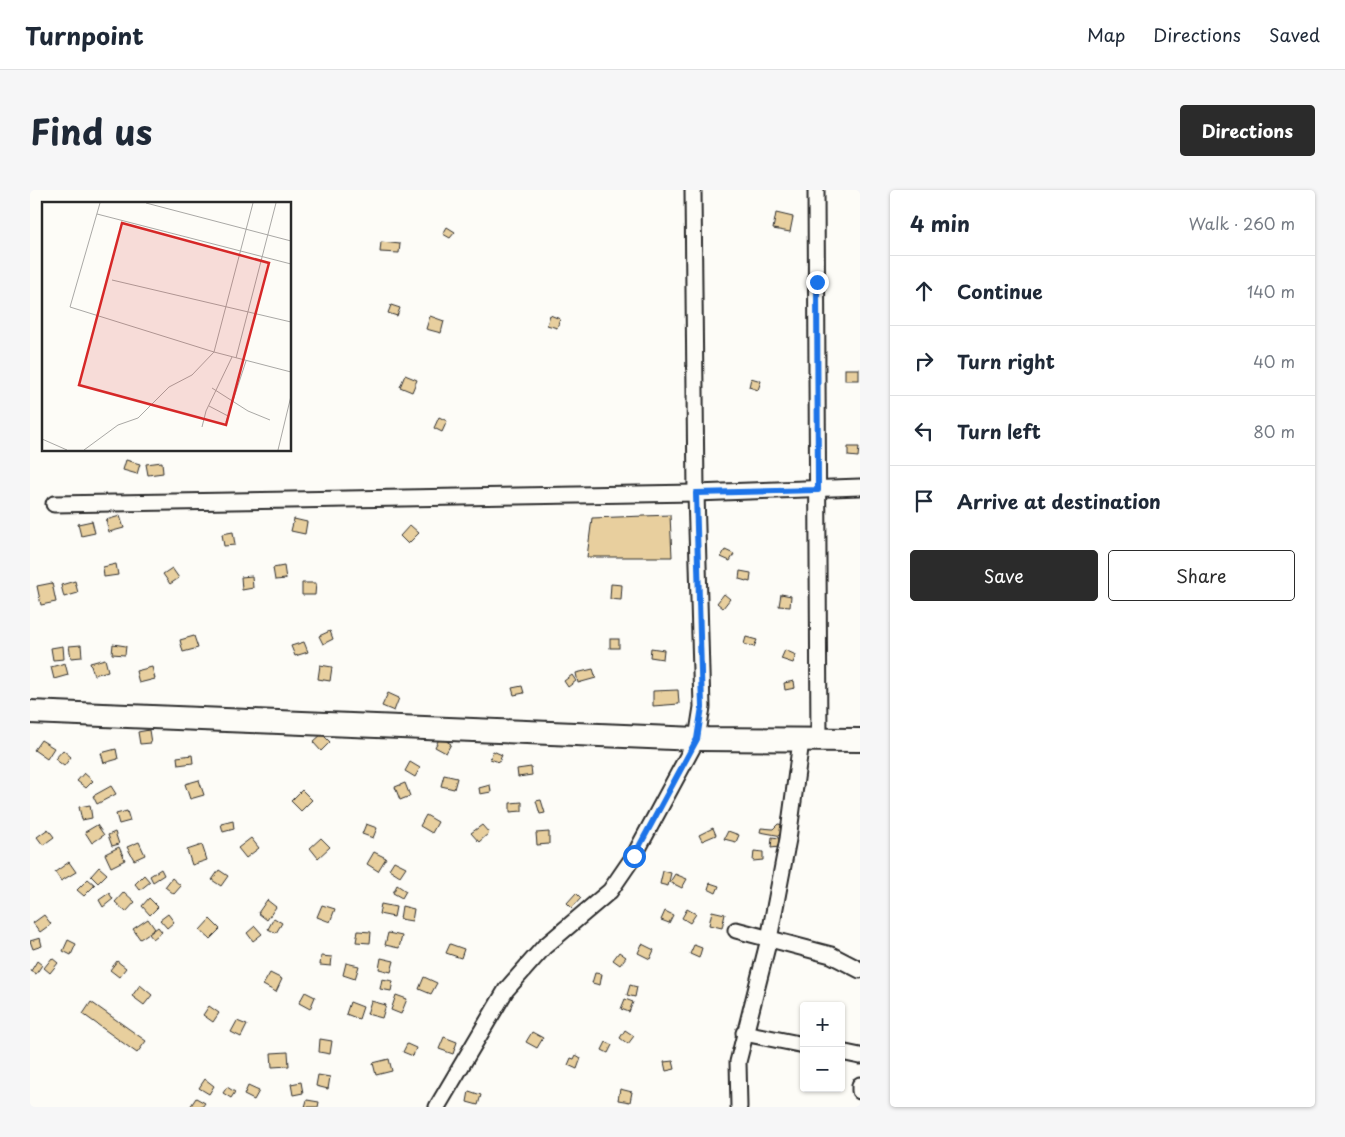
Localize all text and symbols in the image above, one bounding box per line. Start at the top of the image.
text: Turnpoint [25,17,144,53]
text: Map [1087,21,1125,48]
text: Directions [1153,21,1241,48]
text: Saved [1269,21,1320,48]
text: Find us [30,104,152,157]
button: Directions [1180,105,1315,156]
inset map [42,202,291,451]
text: 4 min [910,207,970,239]
text: Walk · 260 m [1189,211,1295,235]
route end [806,271,829,294]
icon: ahead [910,277,938,305]
text: Continue [957,277,1043,305]
text: 140 m [1247,279,1295,303]
icon: right [910,347,938,375]
text: Turn right [957,347,1055,375]
text: 40 m [1253,349,1295,373]
icon: left [910,417,938,445]
text: Turn left [957,417,1041,445]
text: 80 m [1253,419,1295,443]
icon: arrive [910,487,938,515]
text: Arrive at destination [957,487,1161,515]
button: Save [910,550,1098,601]
button: Share [1108,550,1295,601]
route start [623,845,646,868]
map controls [800,1002,845,1092]
button: + [800,1002,845,1047]
button: − [800,1047,845,1092]

